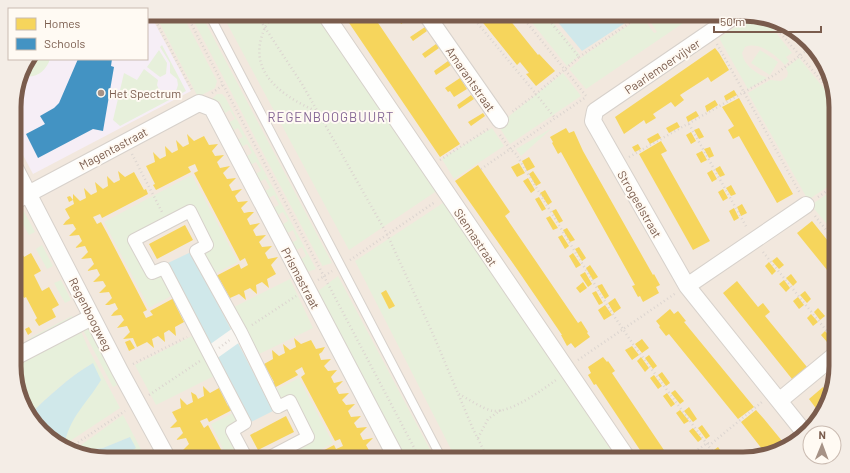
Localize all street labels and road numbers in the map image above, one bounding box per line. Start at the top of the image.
street label: Paarlemoervijver [621,35,703,96]
street label: Amarantstraat [444,44,498,114]
street label: Magentastraat [76,124,150,172]
street label: Strogeelstraat [615,168,665,240]
street label: Siennastraat [452,205,500,269]
street label: Prismastraat [279,245,323,311]
street label: Regenboogweg [67,275,115,353]

